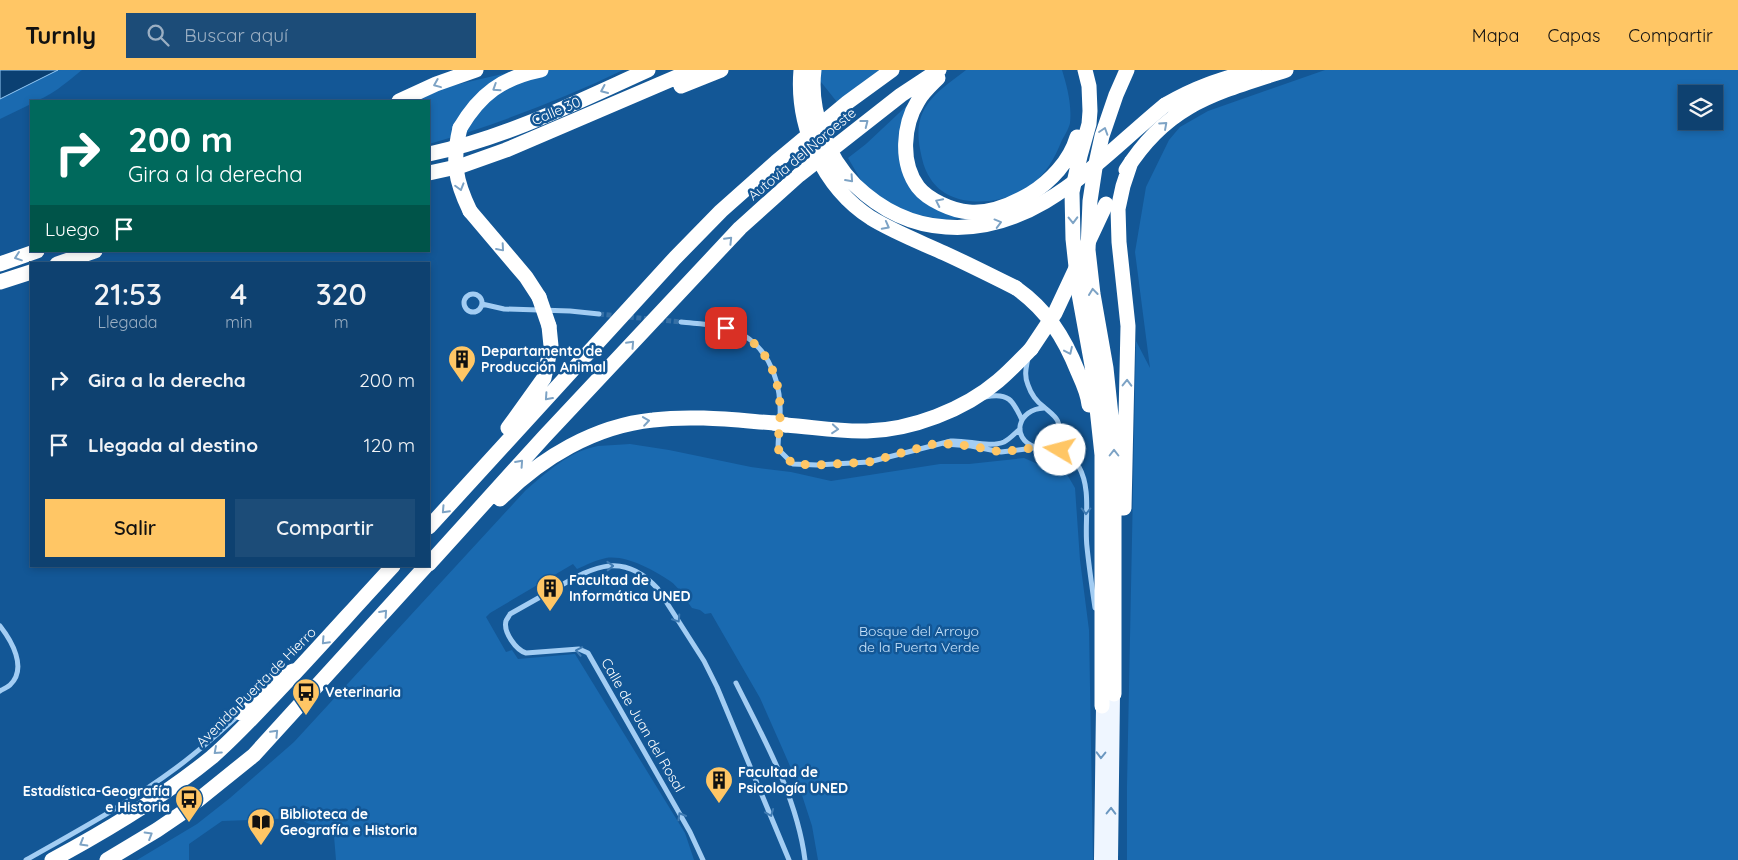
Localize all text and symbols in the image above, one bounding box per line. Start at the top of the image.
search box [126,13,476,58]
text: Turnly [25,20,96,50]
icon: search [144,21,172,49]
text: Buscar aquí [184,23,288,47]
text: Mapa [1472,24,1519,47]
text: Capas [1547,24,1600,47]
text: Compartir [1628,24,1713,47]
one-way arrow [433,78,442,88]
one-way arrow [492,81,501,91]
one-way arrow [600,84,609,95]
map controls [1678,85,1723,130]
button: layers [1678,85,1723,130]
street label: Calle 30 [529,93,583,129]
street label: Autovía del Noroeste [744,104,860,204]
text: 200 m [128,117,233,161]
icon: right [45,120,110,185]
one-way arrow [859,120,868,128]
one-way arrow [1158,122,1167,131]
one-way arrow [1098,128,1108,136]
text: Gira a la derecha [128,160,303,188]
one-way arrow [845,174,854,183]
one-way arrow [454,183,465,192]
one-way arrow [935,198,944,208]
icon: arrive [110,215,138,243]
text: Luego [45,217,100,241]
one-way arrow [1068,217,1078,225]
one-way arrow [993,218,1002,228]
one-way arrow [881,220,890,230]
one-way arrow [723,236,732,245]
one-way arrow [495,243,504,252]
one-way arrow [15,252,23,262]
text: 21:53 [93,275,162,313]
text: 4 [230,275,247,313]
text: 320 [316,275,367,313]
one-way arrow [1088,288,1099,296]
pin [705,307,747,349]
text: Llegada [98,312,158,332]
text: min [225,312,252,332]
text: m [334,312,349,332]
icon: arrive [712,314,740,342]
one-way arrow [625,340,634,349]
place label: Departamento de Producción Animal [481,342,606,376]
building icon: Departamento de Producción Animal [447,344,477,383]
one-way arrow [1063,346,1074,355]
icon: right [45,366,73,394]
text: Gira a la derecha [88,368,246,392]
text: 200 m [359,368,415,392]
one-way arrow [1122,379,1133,387]
one-way arrow [545,391,554,400]
one-way arrow [642,416,651,426]
one-way arrow [831,423,839,434]
position arrow [1033,423,1085,475]
icon: arrive [45,431,73,459]
text: Llegada al destino [88,433,258,457]
text: 120 m [364,433,415,457]
one-way arrow [1109,449,1119,456]
one-way arrow [515,459,524,468]
button: Salir [45,499,225,557]
button: Compartir [235,499,415,557]
one-way arrow [442,504,451,513]
one-way arrow [1081,508,1091,516]
one-way arrow [607,560,615,571]
place label: Facultad de Informática UNED [569,571,691,605]
building icon: Facultad de Informática UNED [535,573,565,612]
one-way arrow [378,609,387,618]
one-way arrow [671,614,681,623]
park label: Bosque del Arroyo de la Puerta Verde [859,622,979,656]
street label: Avenida Puerta de Hierro [192,623,320,751]
one-way arrow [321,635,330,644]
one-way arrow [575,647,583,657]
street label: Calle de Juan del Rosal [597,655,689,795]
bus stop icon: Veterinaria [291,677,321,716]
place label: Veterinaria [325,683,401,701]
one-way arrow [269,729,278,738]
one-way arrow [214,746,223,755]
one-way arrow [1096,751,1106,759]
place label: Facultad de Psicología UNED [738,763,848,797]
building icon: Facultad de Psicología UNED [704,765,734,804]
place label: Estadística-Geografía e Historia [23,782,170,816]
bus stop icon: Estadística-Geografía e Historia [174,784,204,823]
place label: Biblioteca de Geografía e Historia [280,805,417,839]
library icon: Biblioteca de Geografía e Historia [246,807,276,846]
one-way arrow [1106,807,1117,815]
one-way arrow [763,808,774,817]
one-way arrow [678,813,688,822]
one-way arrow [144,832,153,842]
one-way arrow [80,837,89,847]

